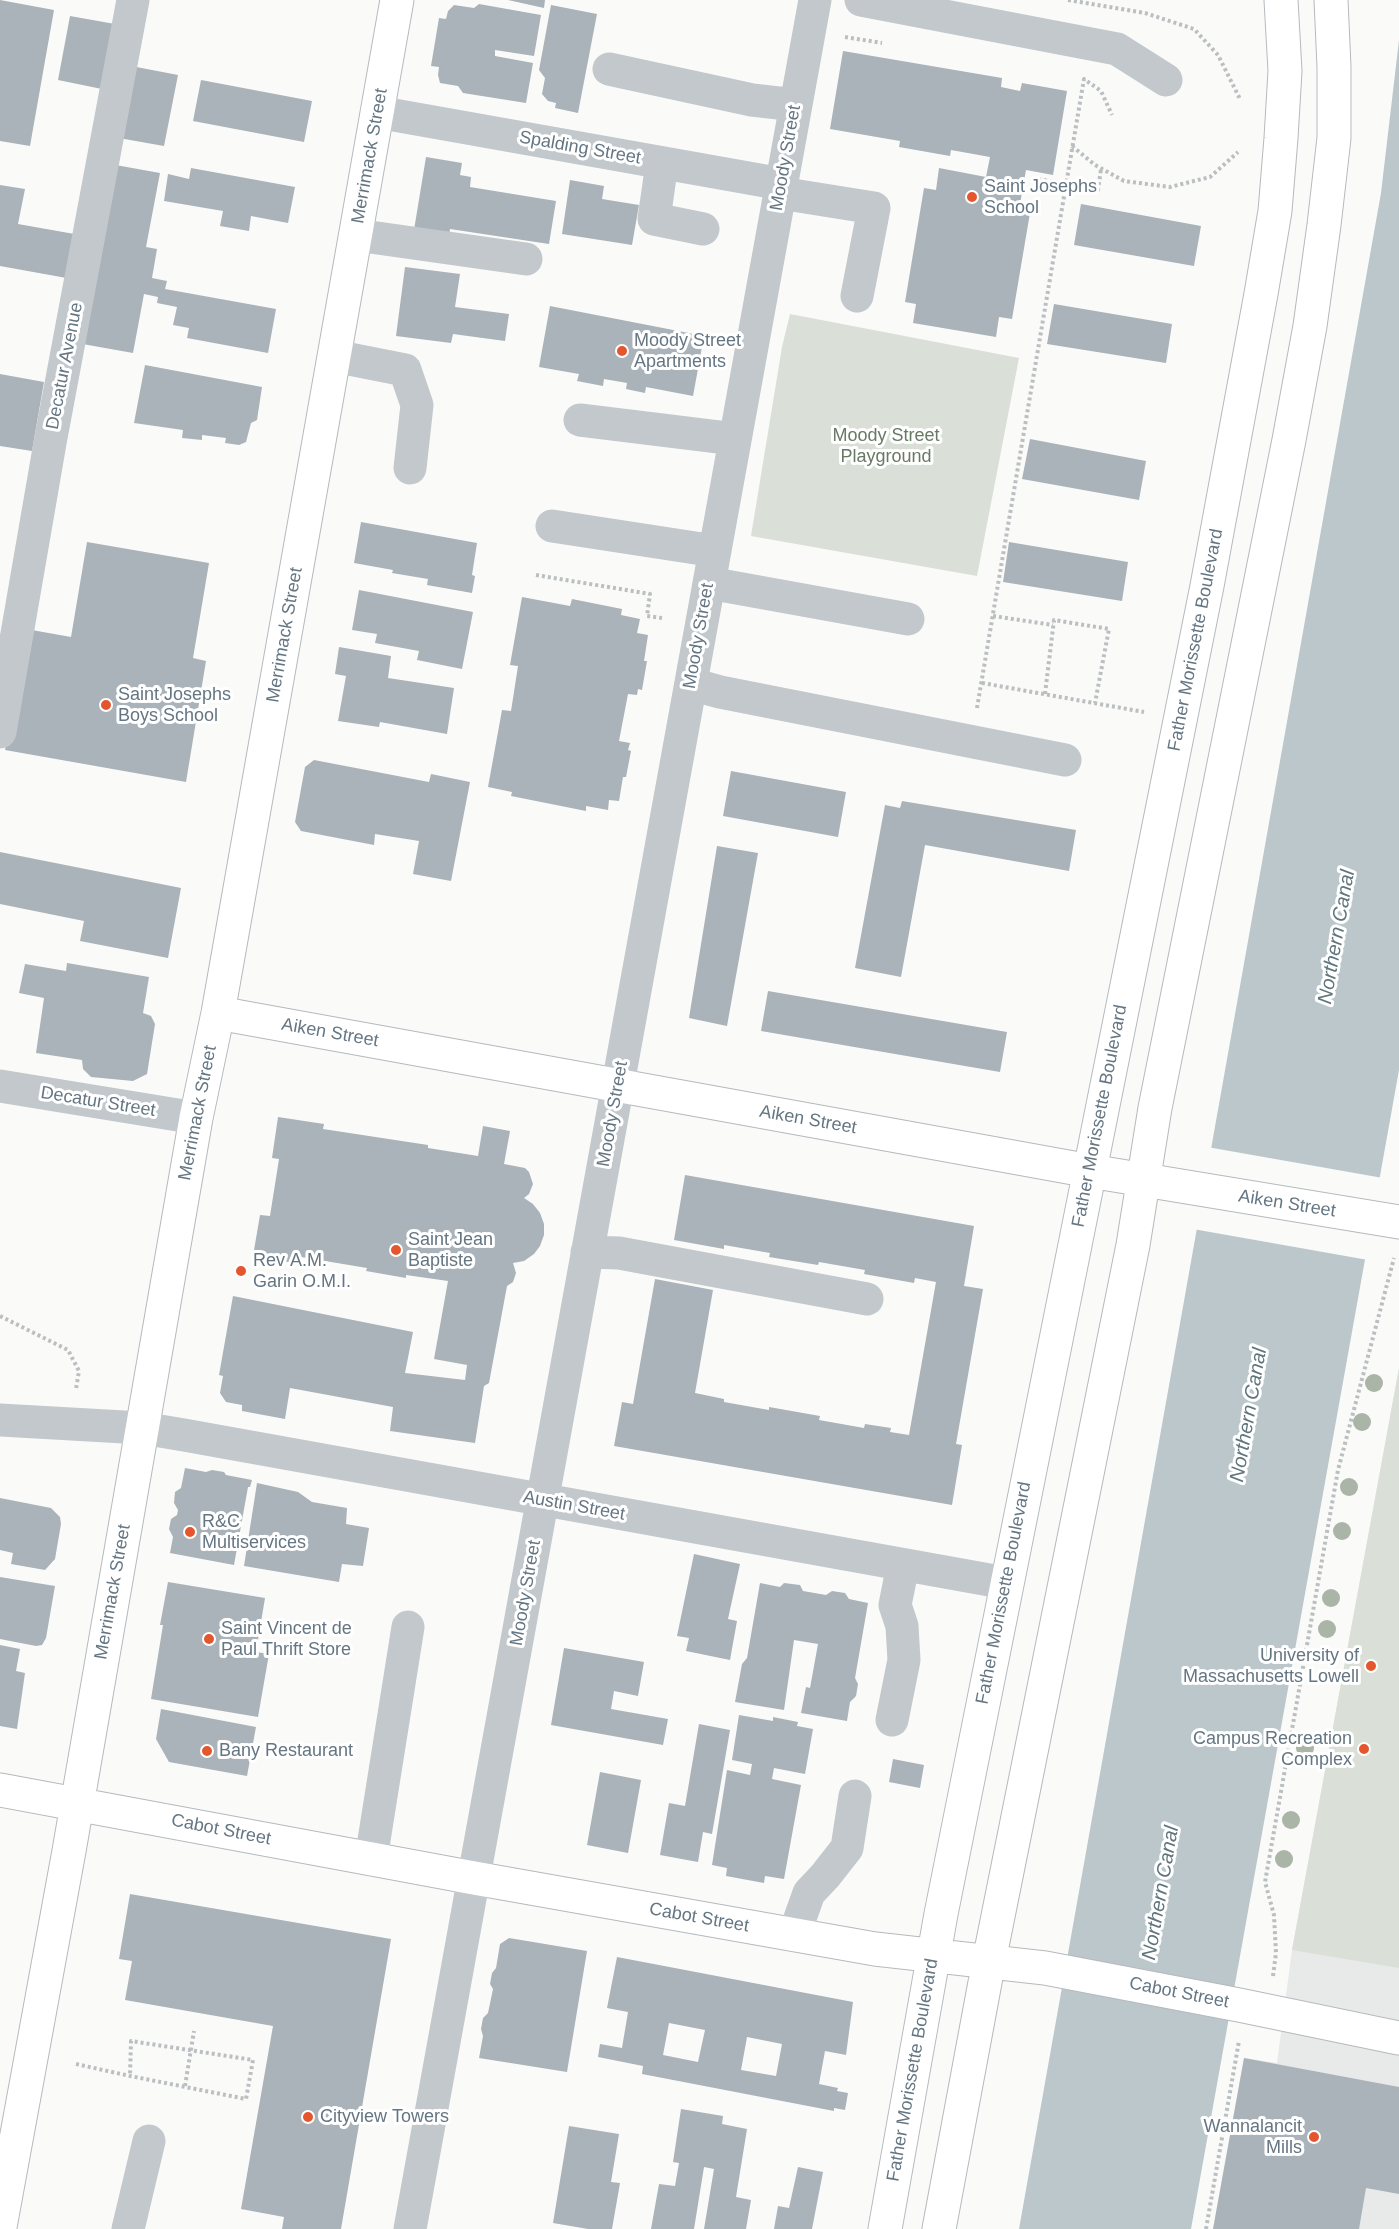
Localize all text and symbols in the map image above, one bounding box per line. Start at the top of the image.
street label: Merrimack Street [347,87,393,225]
street label: Moody Street [766,103,806,213]
street label: Spalding Street [518,127,642,169]
place label: Saint Josephs School [984,176,1097,219]
marker: Saint Josephs School [965,190,979,204]
street label: Decatur Avenue [42,301,88,431]
place label: Moody Street Apartments [634,330,741,372]
marker: Moody Street Apartments [615,344,629,358]
park label: Moody Street Playground [832,425,940,468]
street label: Father Morissette Boulevard [1164,527,1228,753]
street label: Merrimack Street [262,566,308,704]
street label: Moody Street [679,581,719,691]
place label: Saint Josephs Boys School [118,684,231,726]
marker: Saint Josephs Boys School [99,698,113,712]
water label: Northern Canal [1313,868,1361,1006]
street label: Father Morissette Boulevard [1068,1003,1132,1229]
street label: Aiken Street [280,1014,380,1052]
street label: Merrimack Street [174,1044,222,1182]
street label: Moody Street [593,1059,633,1169]
street label: Decatur Street [39,1082,157,1122]
street label: Aiken Street [758,1101,858,1139]
street label: Aiken Street [1237,1186,1337,1222]
place label: Saint Jean Baptiste [408,1229,493,1272]
marker: Saint Jean Baptiste [389,1243,403,1257]
place label: Rev A.M. Garin O.M.I. [253,1250,351,1292]
marker: Rev A.M. Garin O.M.I. [234,1264,248,1278]
water label: Northern Canal [1225,1346,1273,1484]
street label: Father Morissette Boulevard [972,1480,1036,1706]
street label: Austin Street [521,1486,627,1526]
place label: R&C Multiservices [202,1511,306,1553]
street label: Merrimack Street [90,1523,136,1661]
marker: R&C Multiservices [183,1525,197,1539]
street label: Moody Street [506,1538,546,1648]
place label: Saint Vincent de Paul Thrift Store [221,1618,352,1660]
marker: Saint Vincent de Paul Thrift Store [202,1632,216,1646]
place label: University of Massachusetts Lowell [1183,1645,1359,1688]
marker: University of Massachusetts Lowell [1364,1659,1378,1673]
place label: Campus Recreation Complex [1193,1728,1352,1770]
place label: Bany Restaurant [219,1740,353,1762]
marker: Campus Recreation Complex [1357,1742,1371,1756]
marker: Bany Restaurant [200,1744,214,1758]
street label: Cabot Street [169,1810,273,1850]
water label: Northern Canal [1137,1824,1185,1962]
street label: Cabot Street [647,1899,751,1937]
street label: Father Morissette Boulevard [883,1957,943,2183]
street label: Cabot Street [1127,1973,1231,2013]
place label: Cityview Towers [320,2106,449,2128]
marker: Cityview Towers [301,2110,315,2124]
place label: Wannalancit Mills [1204,2116,1302,2158]
marker: Wannalancit Mills [1307,2130,1321,2144]

